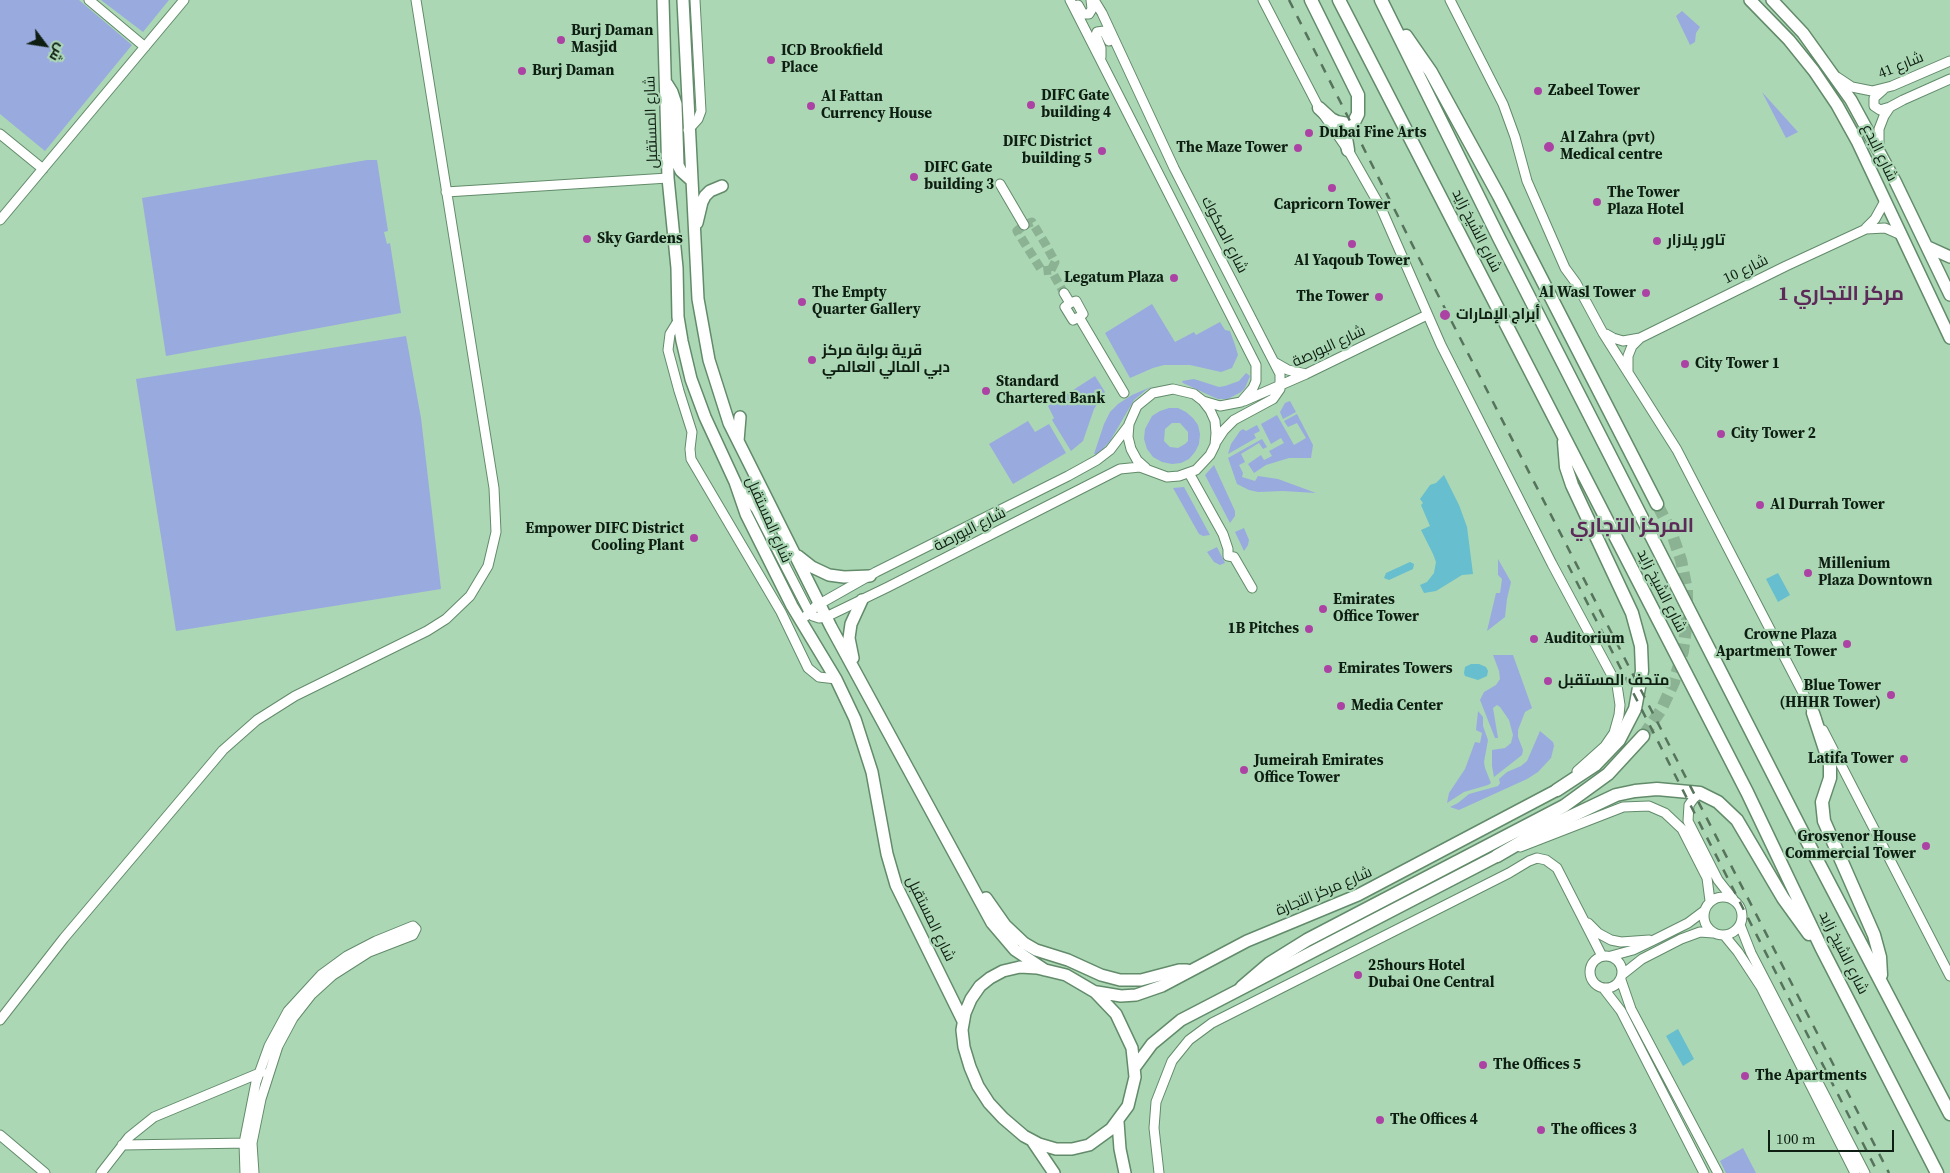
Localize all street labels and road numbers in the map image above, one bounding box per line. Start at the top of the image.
street label: شارع 41 [1876,49,1926,83]
street label: شارع المستقبل [641,75,663,169]
street label: شارع البدع [1857,121,1901,185]
street label: شارع الشيخ زايد [1447,186,1505,276]
street label: شارع الصكوك [1197,194,1251,276]
street label: شارع 10 [1721,251,1771,289]
street label: شارع البورصة [1290,322,1368,372]
street label: شارع المستقبل [741,474,795,566]
street label: شارع البورصة [931,504,1009,556]
street label: شارع الشيخ زايد [1632,546,1690,636]
street label: شارع مركز التجارة [1273,864,1375,920]
street label: شارع المستقبل [902,873,958,965]
street label: شارع الشيخ زايد [1814,908,1872,998]

